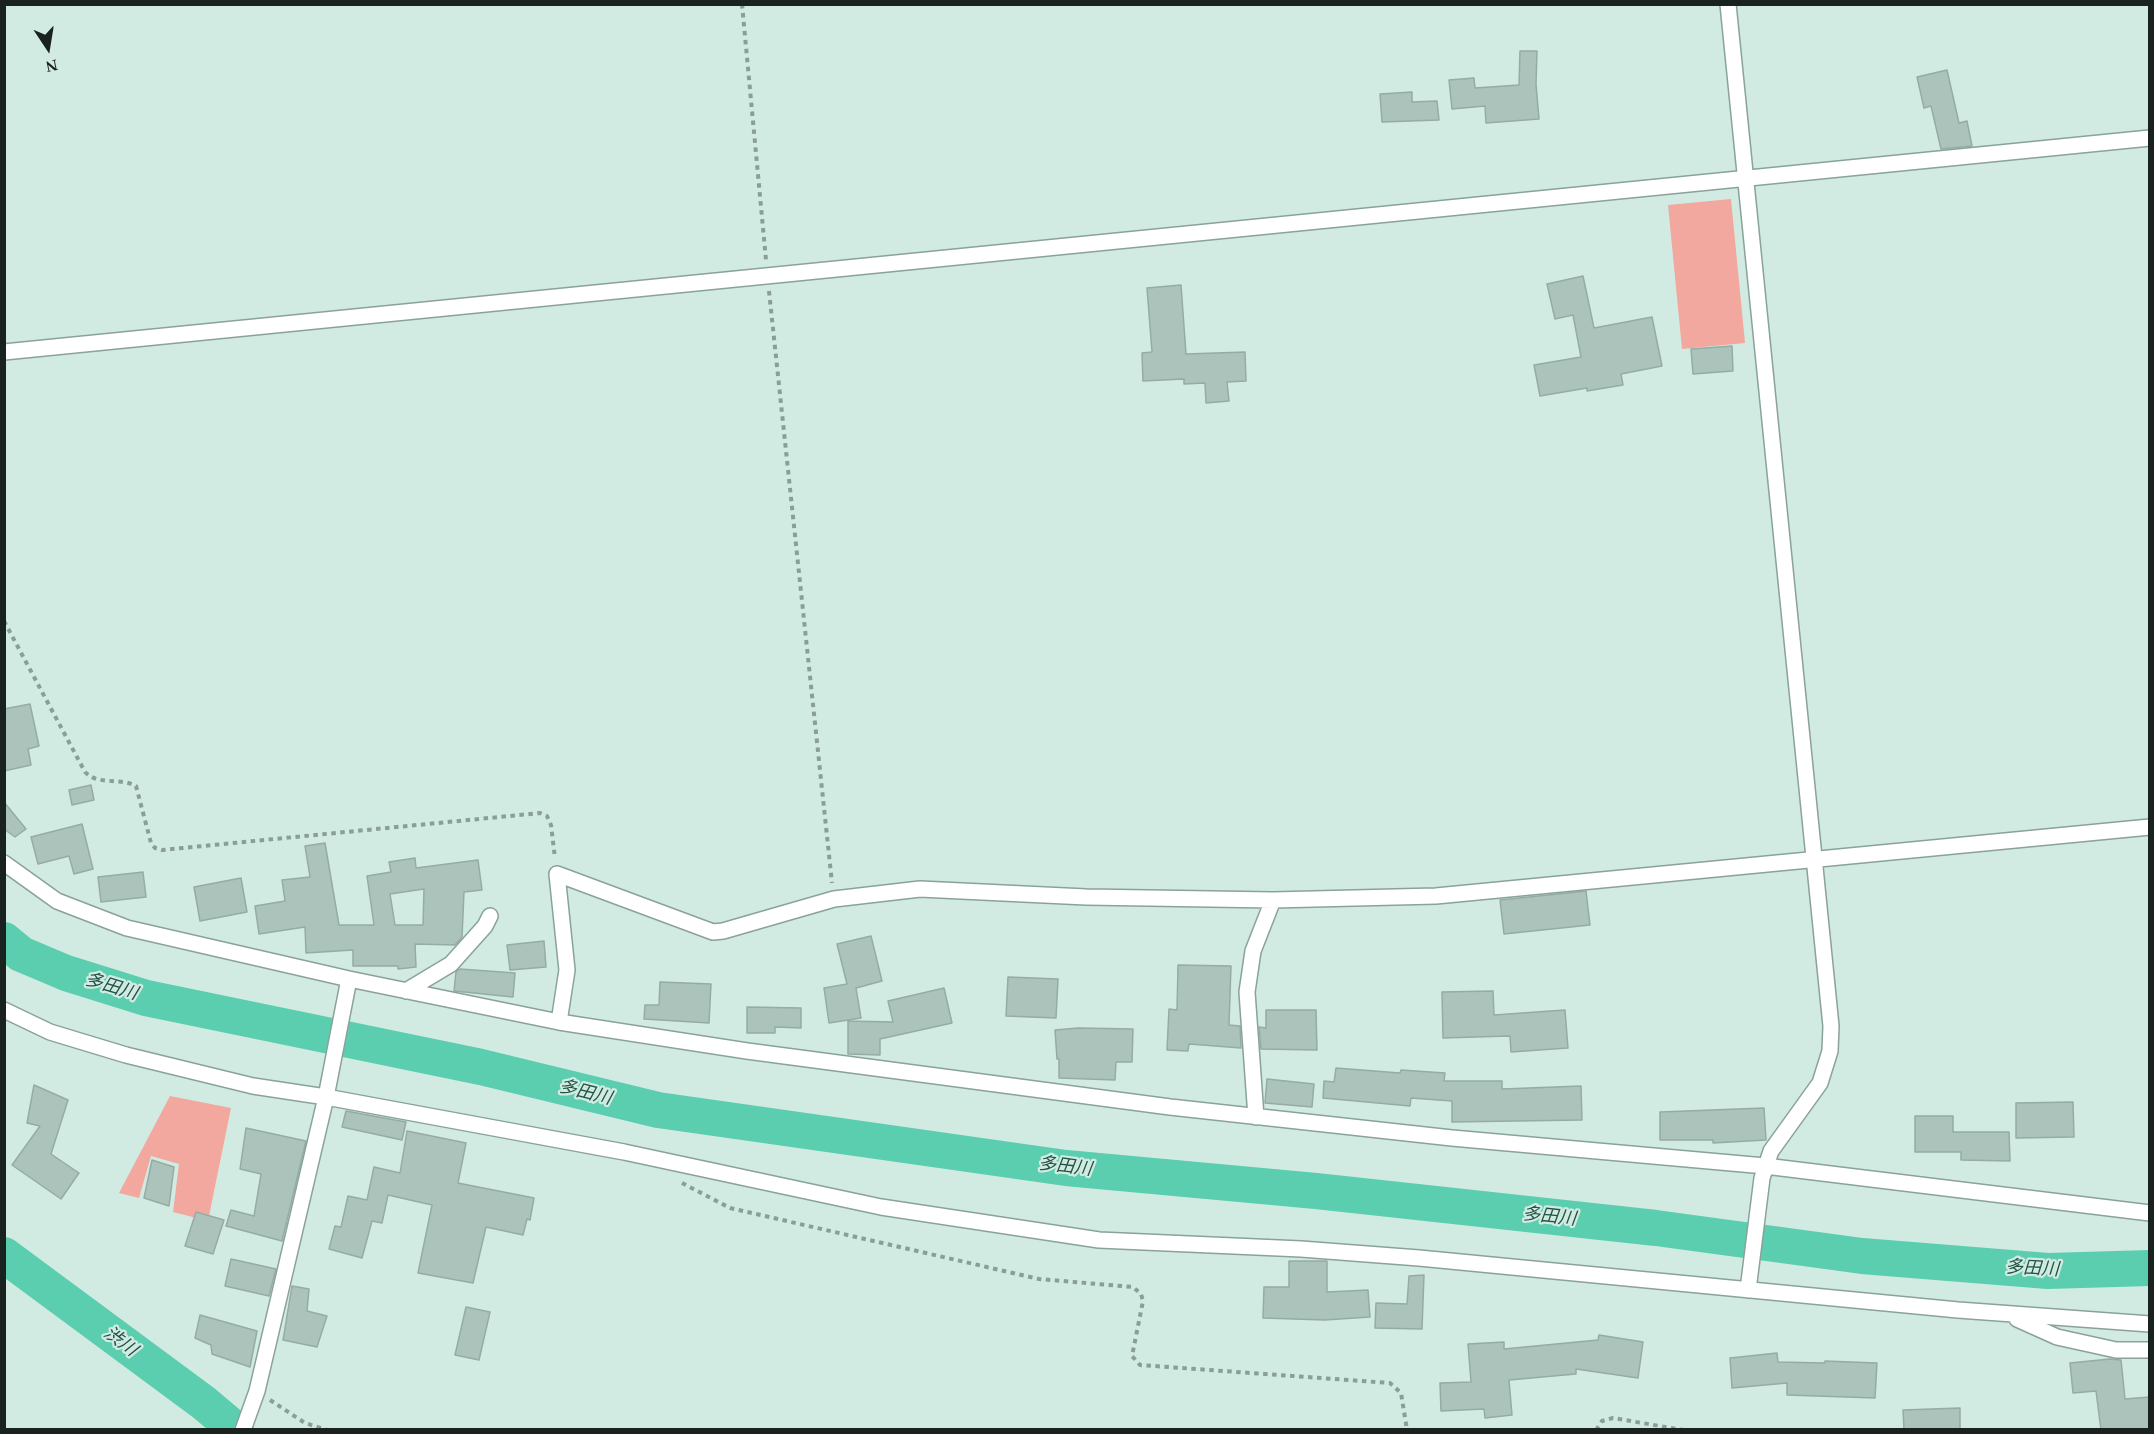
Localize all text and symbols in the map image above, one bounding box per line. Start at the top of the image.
north arrow [18,18,78,78]
text: N [44,57,59,76]
water label: 多田川 [82,969,140,1005]
water label: 多田川 [556,1076,614,1110]
water label: 多田川 [1037,1153,1093,1181]
water label: 多田川 [1521,1203,1577,1231]
water label: 多田川 [2004,1257,2060,1281]
water label: 渋川 [99,1323,141,1361]

